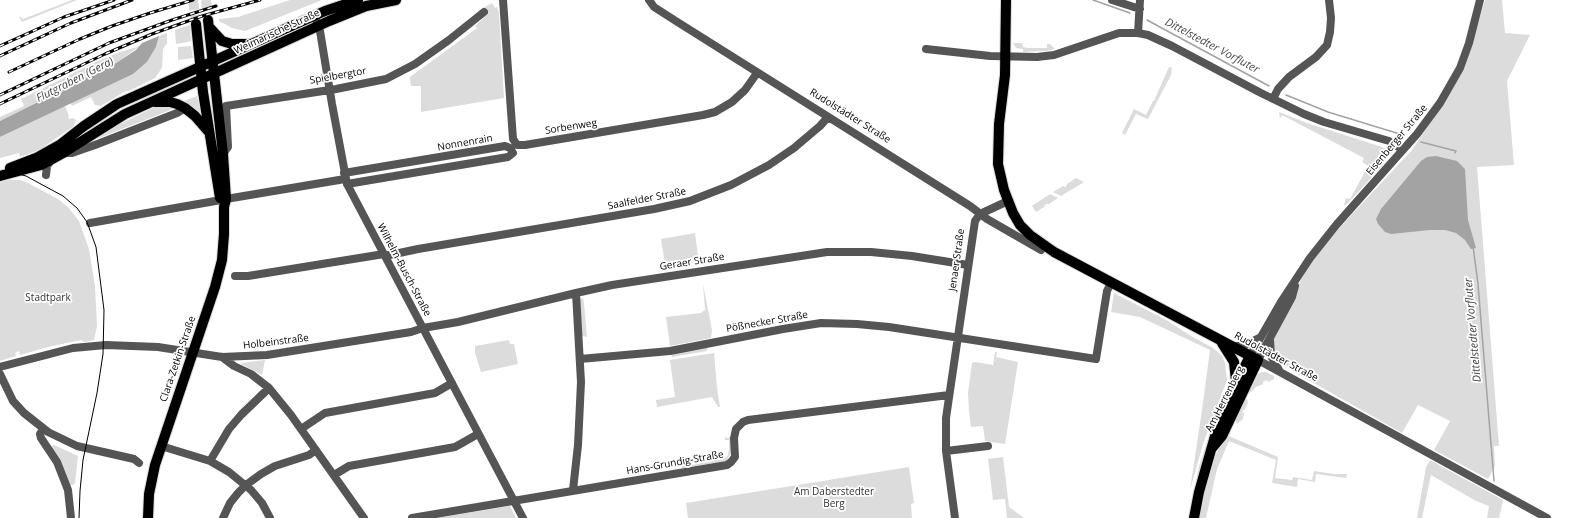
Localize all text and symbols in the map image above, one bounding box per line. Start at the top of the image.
street label: Weimarische Straße [232,7,322,57]
water label: Dittelstedter Vorfluter [1163,16,1261,76]
water label: Flutgraben (Gera) [34,55,116,105]
street label: Spielbergtor [309,65,367,87]
street label: Rudolstädter Straße [807,86,893,146]
street label: Eisenberger Straße [1364,102,1430,178]
street label: Sorbenweg [544,117,598,137]
street label: Nonnenrain [436,132,494,154]
street label: Saalfelder Straße [607,186,687,212]
street label: Wilhelm-Busch-Straße [375,222,433,318]
street label: Jenaer Straße [947,228,967,292]
street label: Geraer Straße [659,251,725,273]
water label: Dittelstedter Vorfluter [1462,277,1484,383]
park label: Stadtpark [25,292,71,304]
street label: Pößnecker Straße [725,309,809,335]
street label: Clara-Zetkin-Straße [158,315,198,403]
street label: Rudolstädter Straße [1232,330,1320,384]
street label: Holbeinstraße [242,332,310,352]
street label: Am Herrenberg [1203,364,1247,434]
street label: Hans-Grundig-Straße [625,449,725,477]
park label: Am Daberstedter Berg [794,486,874,510]

